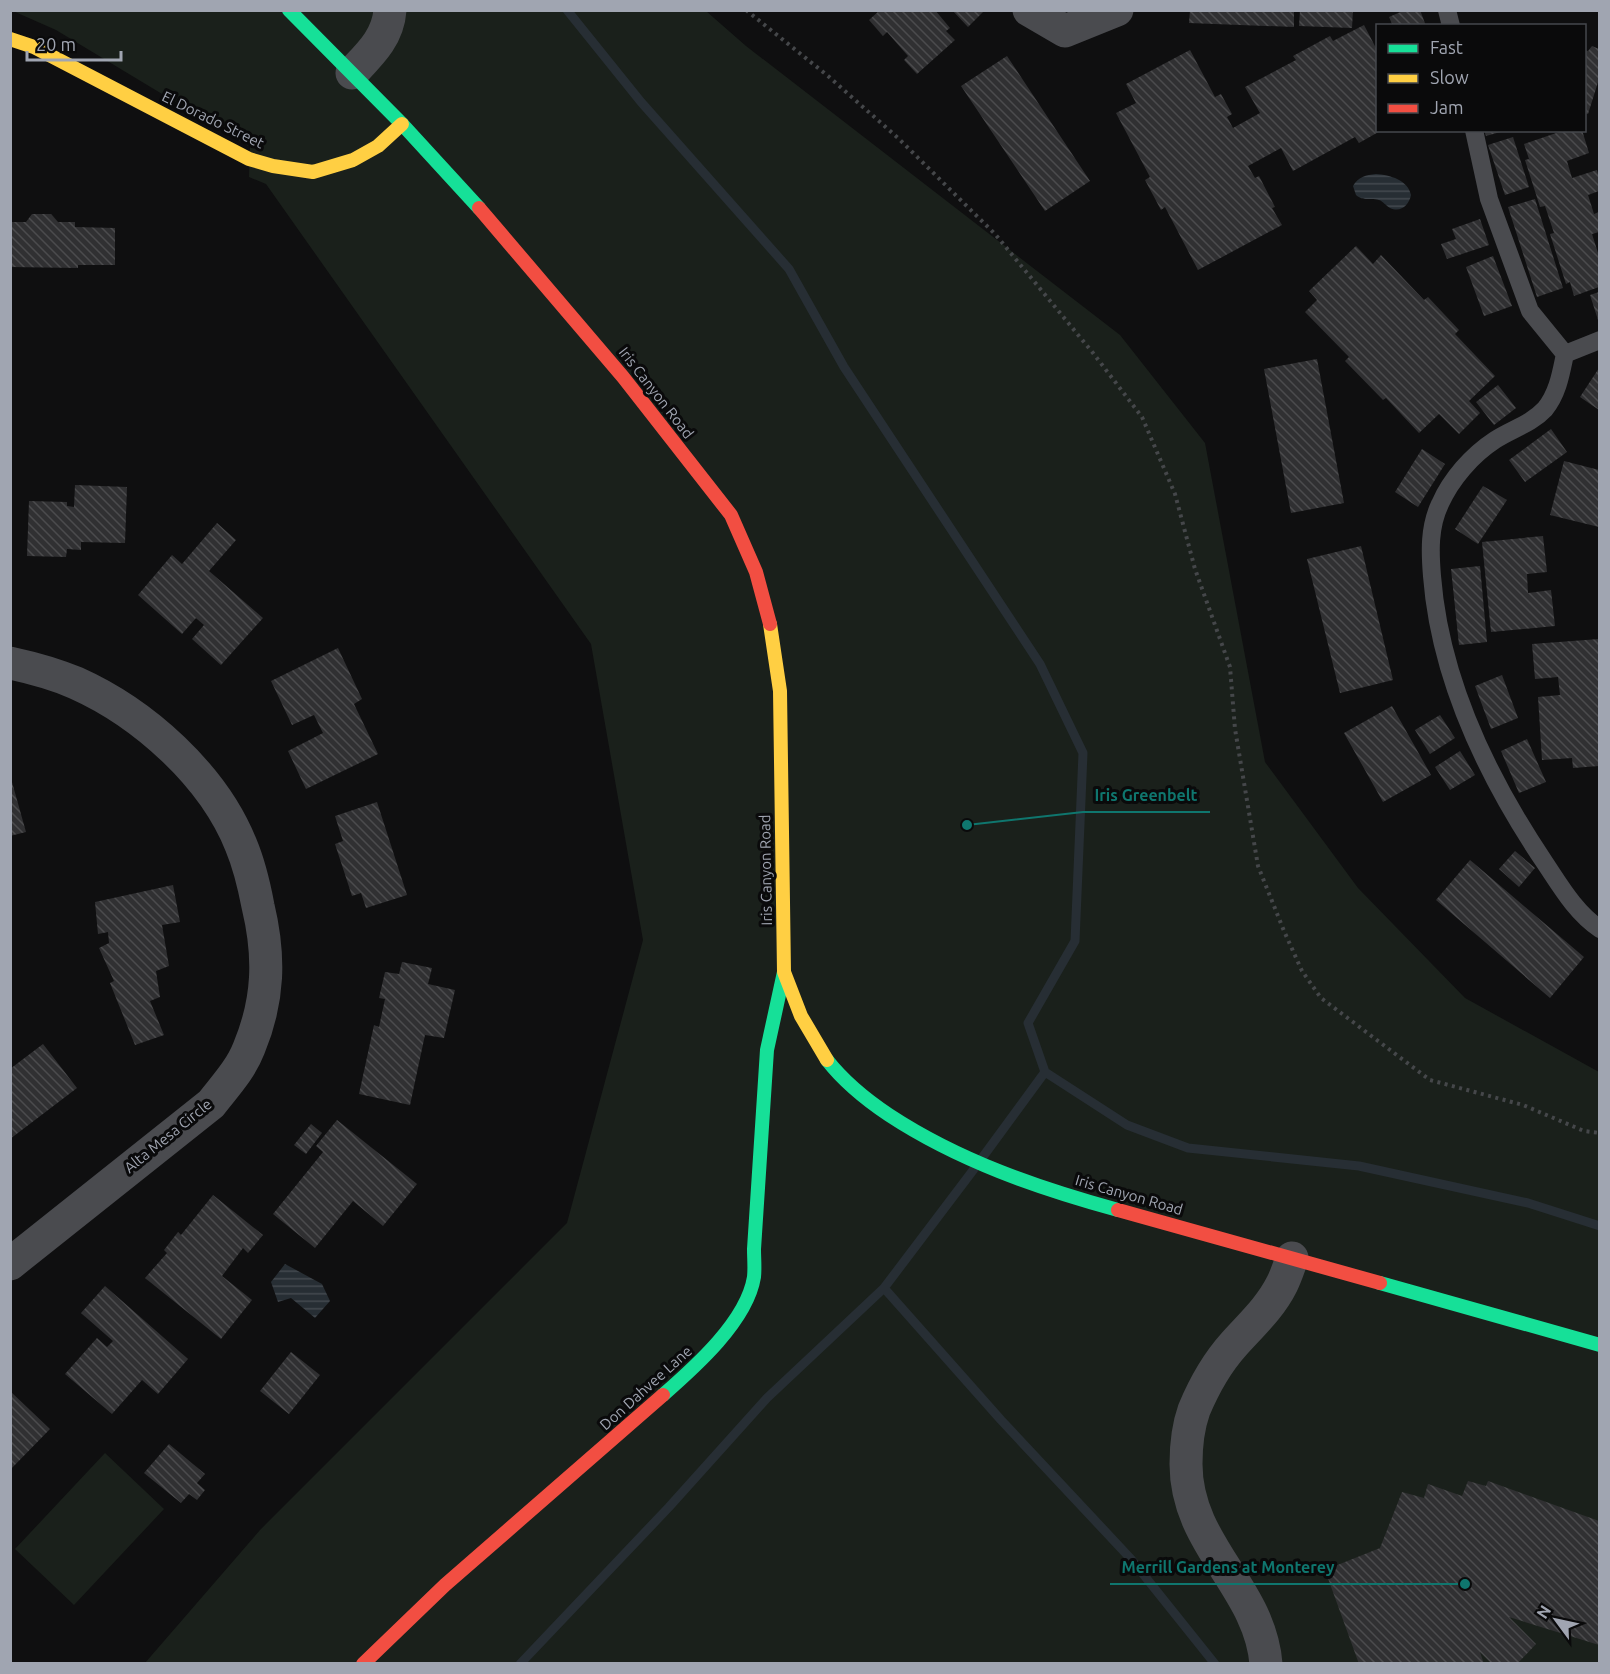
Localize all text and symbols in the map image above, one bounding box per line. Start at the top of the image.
scale bar [27,24,122,62]
legend [1376,24,1586,132]
text: 20 m [36,34,76,54]
text: Fast [1430,37,1463,57]
text: Slow [1430,67,1469,87]
street label: El Dorado Street [159,87,267,152]
text: Jam [1430,97,1464,117]
street label: Iris Canyon Road [616,344,697,442]
callout: Iris Greenbelt [1083,778,1210,812]
text: Iris Greenbelt [1094,786,1198,804]
street label: Iris Canyon Road [756,814,775,926]
street label: Alta Mesa Circle [121,1095,215,1176]
street label: Iris Canyon Road [1073,1171,1185,1218]
street label: Don Dahvee Lane [596,1342,695,1433]
callout: Merrill Gardens at Monterey [1110,1550,1347,1584]
text: Merrill Gardens at Monterey [1122,1558,1335,1576]
north arrow [1526,1590,1586,1650]
text: N [1533,1602,1554,1622]

